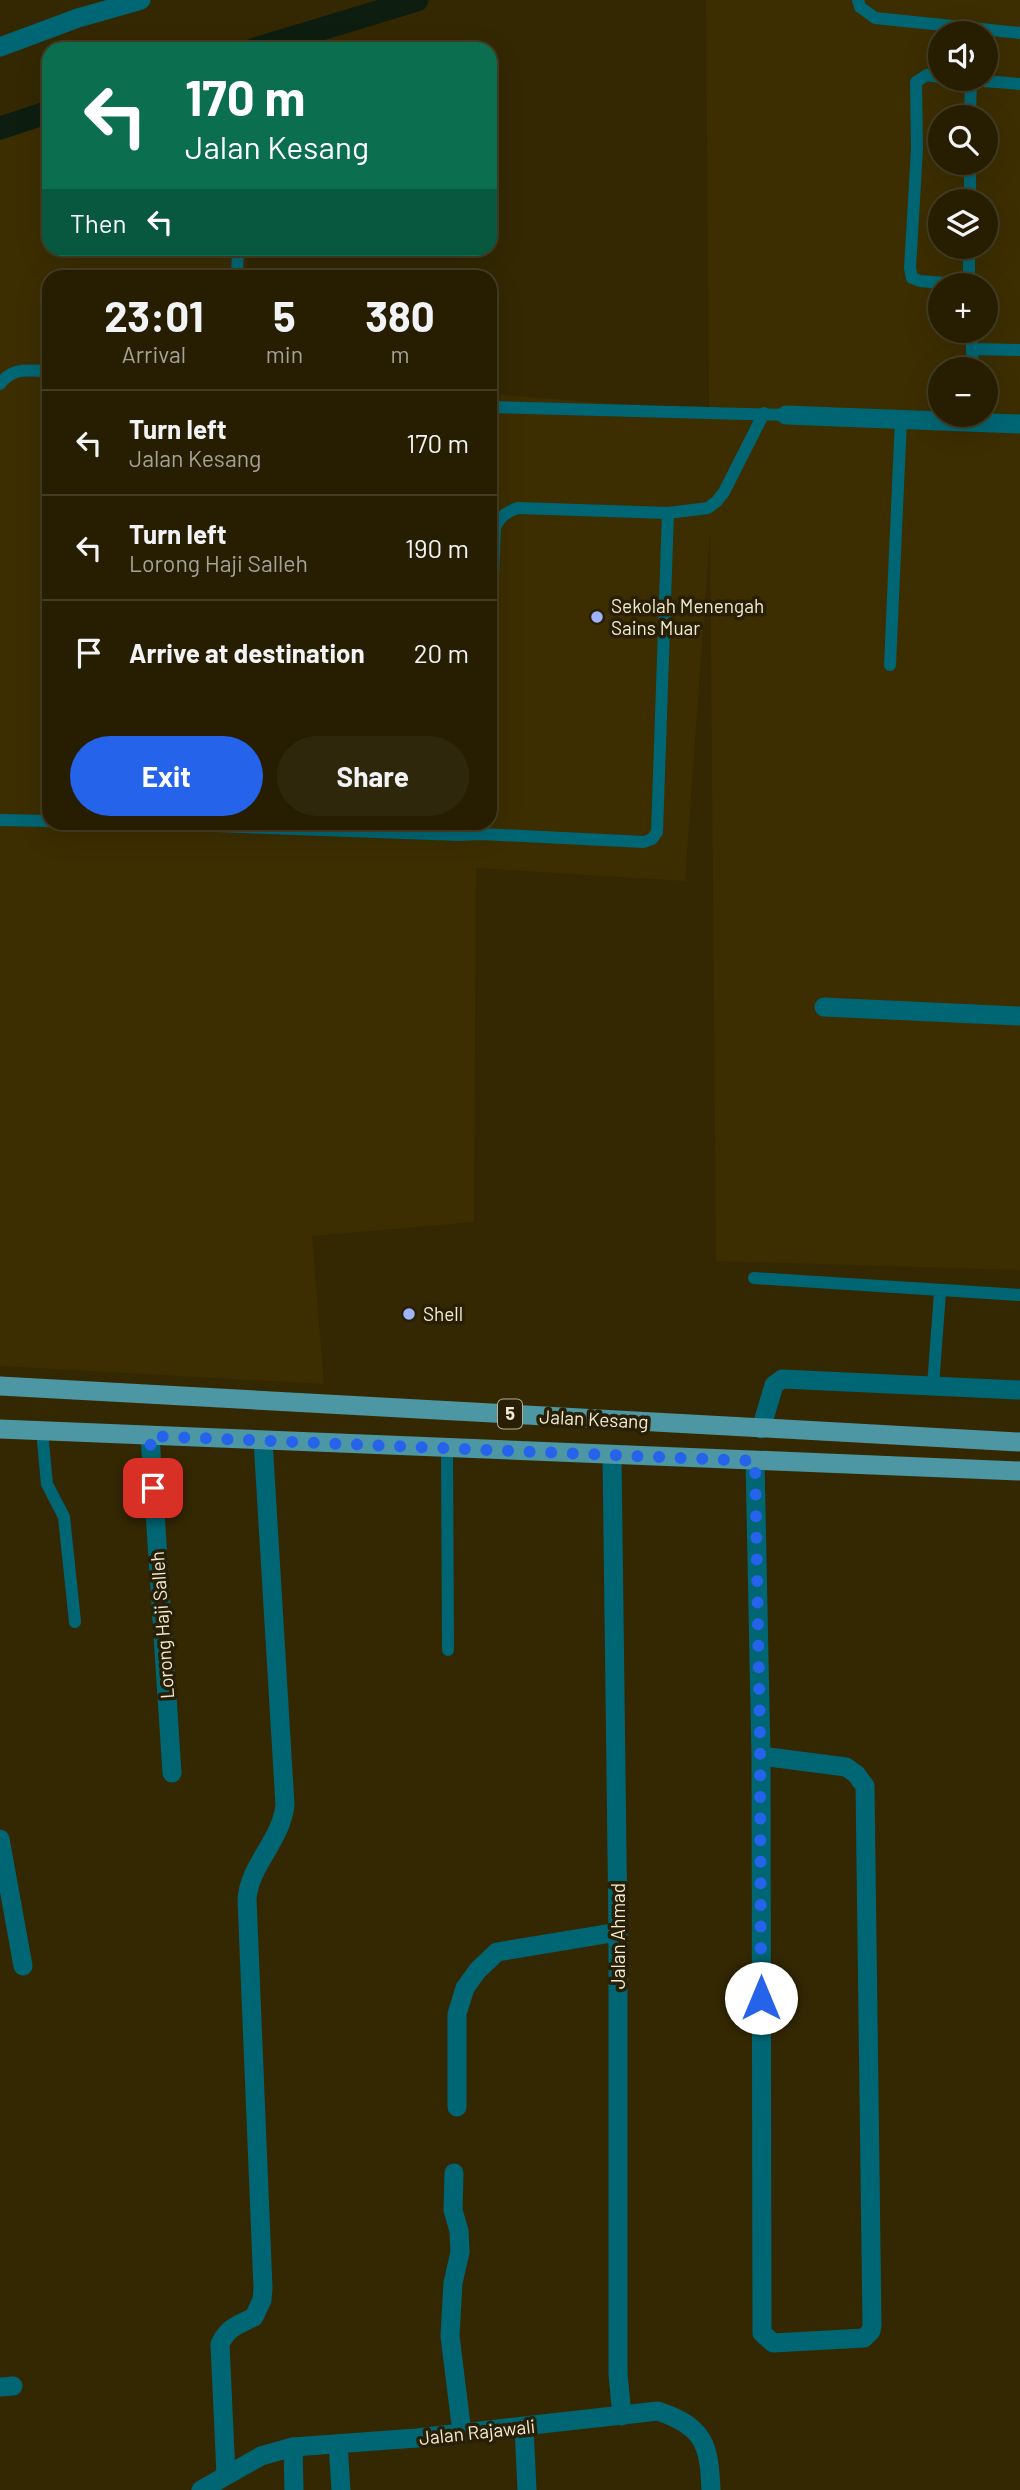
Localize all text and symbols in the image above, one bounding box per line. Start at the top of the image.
map controls [928,21,998,427]
button: sound [928,21,998,91]
text: 170 m [185,67,305,126]
icon: left [70,70,161,161]
button: search [928,105,998,175]
text: Jalan Kesang [185,127,369,165]
button: layers [928,189,998,259]
icon: left [141,203,179,241]
text: Then [70,207,127,238]
button: + [928,273,998,343]
text: 23:01 [104,290,204,340]
text: 5 [273,290,296,340]
text: 380 [365,290,435,340]
text: Arrival [122,340,186,368]
text: min [266,340,303,368]
text: m [391,340,410,368]
button: − [928,357,998,427]
text: Turn left [129,413,227,444]
icon: left [70,424,108,462]
text: 170 m [406,427,469,458]
text: Jalan Kesang [129,444,261,472]
text: Turn left [129,518,227,549]
icon: left [70,529,108,567]
text: 190 m [405,532,469,563]
text: Lorong Haji Salleh [129,549,308,577]
place label: Sekolah Menengah Sains Muar [611,594,764,639]
marker: Sekolah Menengah Sains Muar [589,609,605,625]
icon: arrive [70,634,108,672]
text: Arrive at destination [129,637,365,668]
text: 20 m [414,637,469,668]
button: Exit [70,736,263,816]
button: Share [277,736,469,816]
place label: Shell [423,1302,463,1325]
marker: Shell [401,1306,417,1322]
road number: 5 [498,1400,522,1428]
street label: Jalan Kesang [539,1404,649,1433]
pin [123,1458,183,1518]
icon: arrive [134,1469,172,1507]
street label: Lorong Haji Salleh [145,1550,178,1700]
street label: Jalan Ahmad [606,1883,629,1989]
position arrow [724,1961,798,2035]
street label: Jalan Rajawali [418,2414,536,2449]

